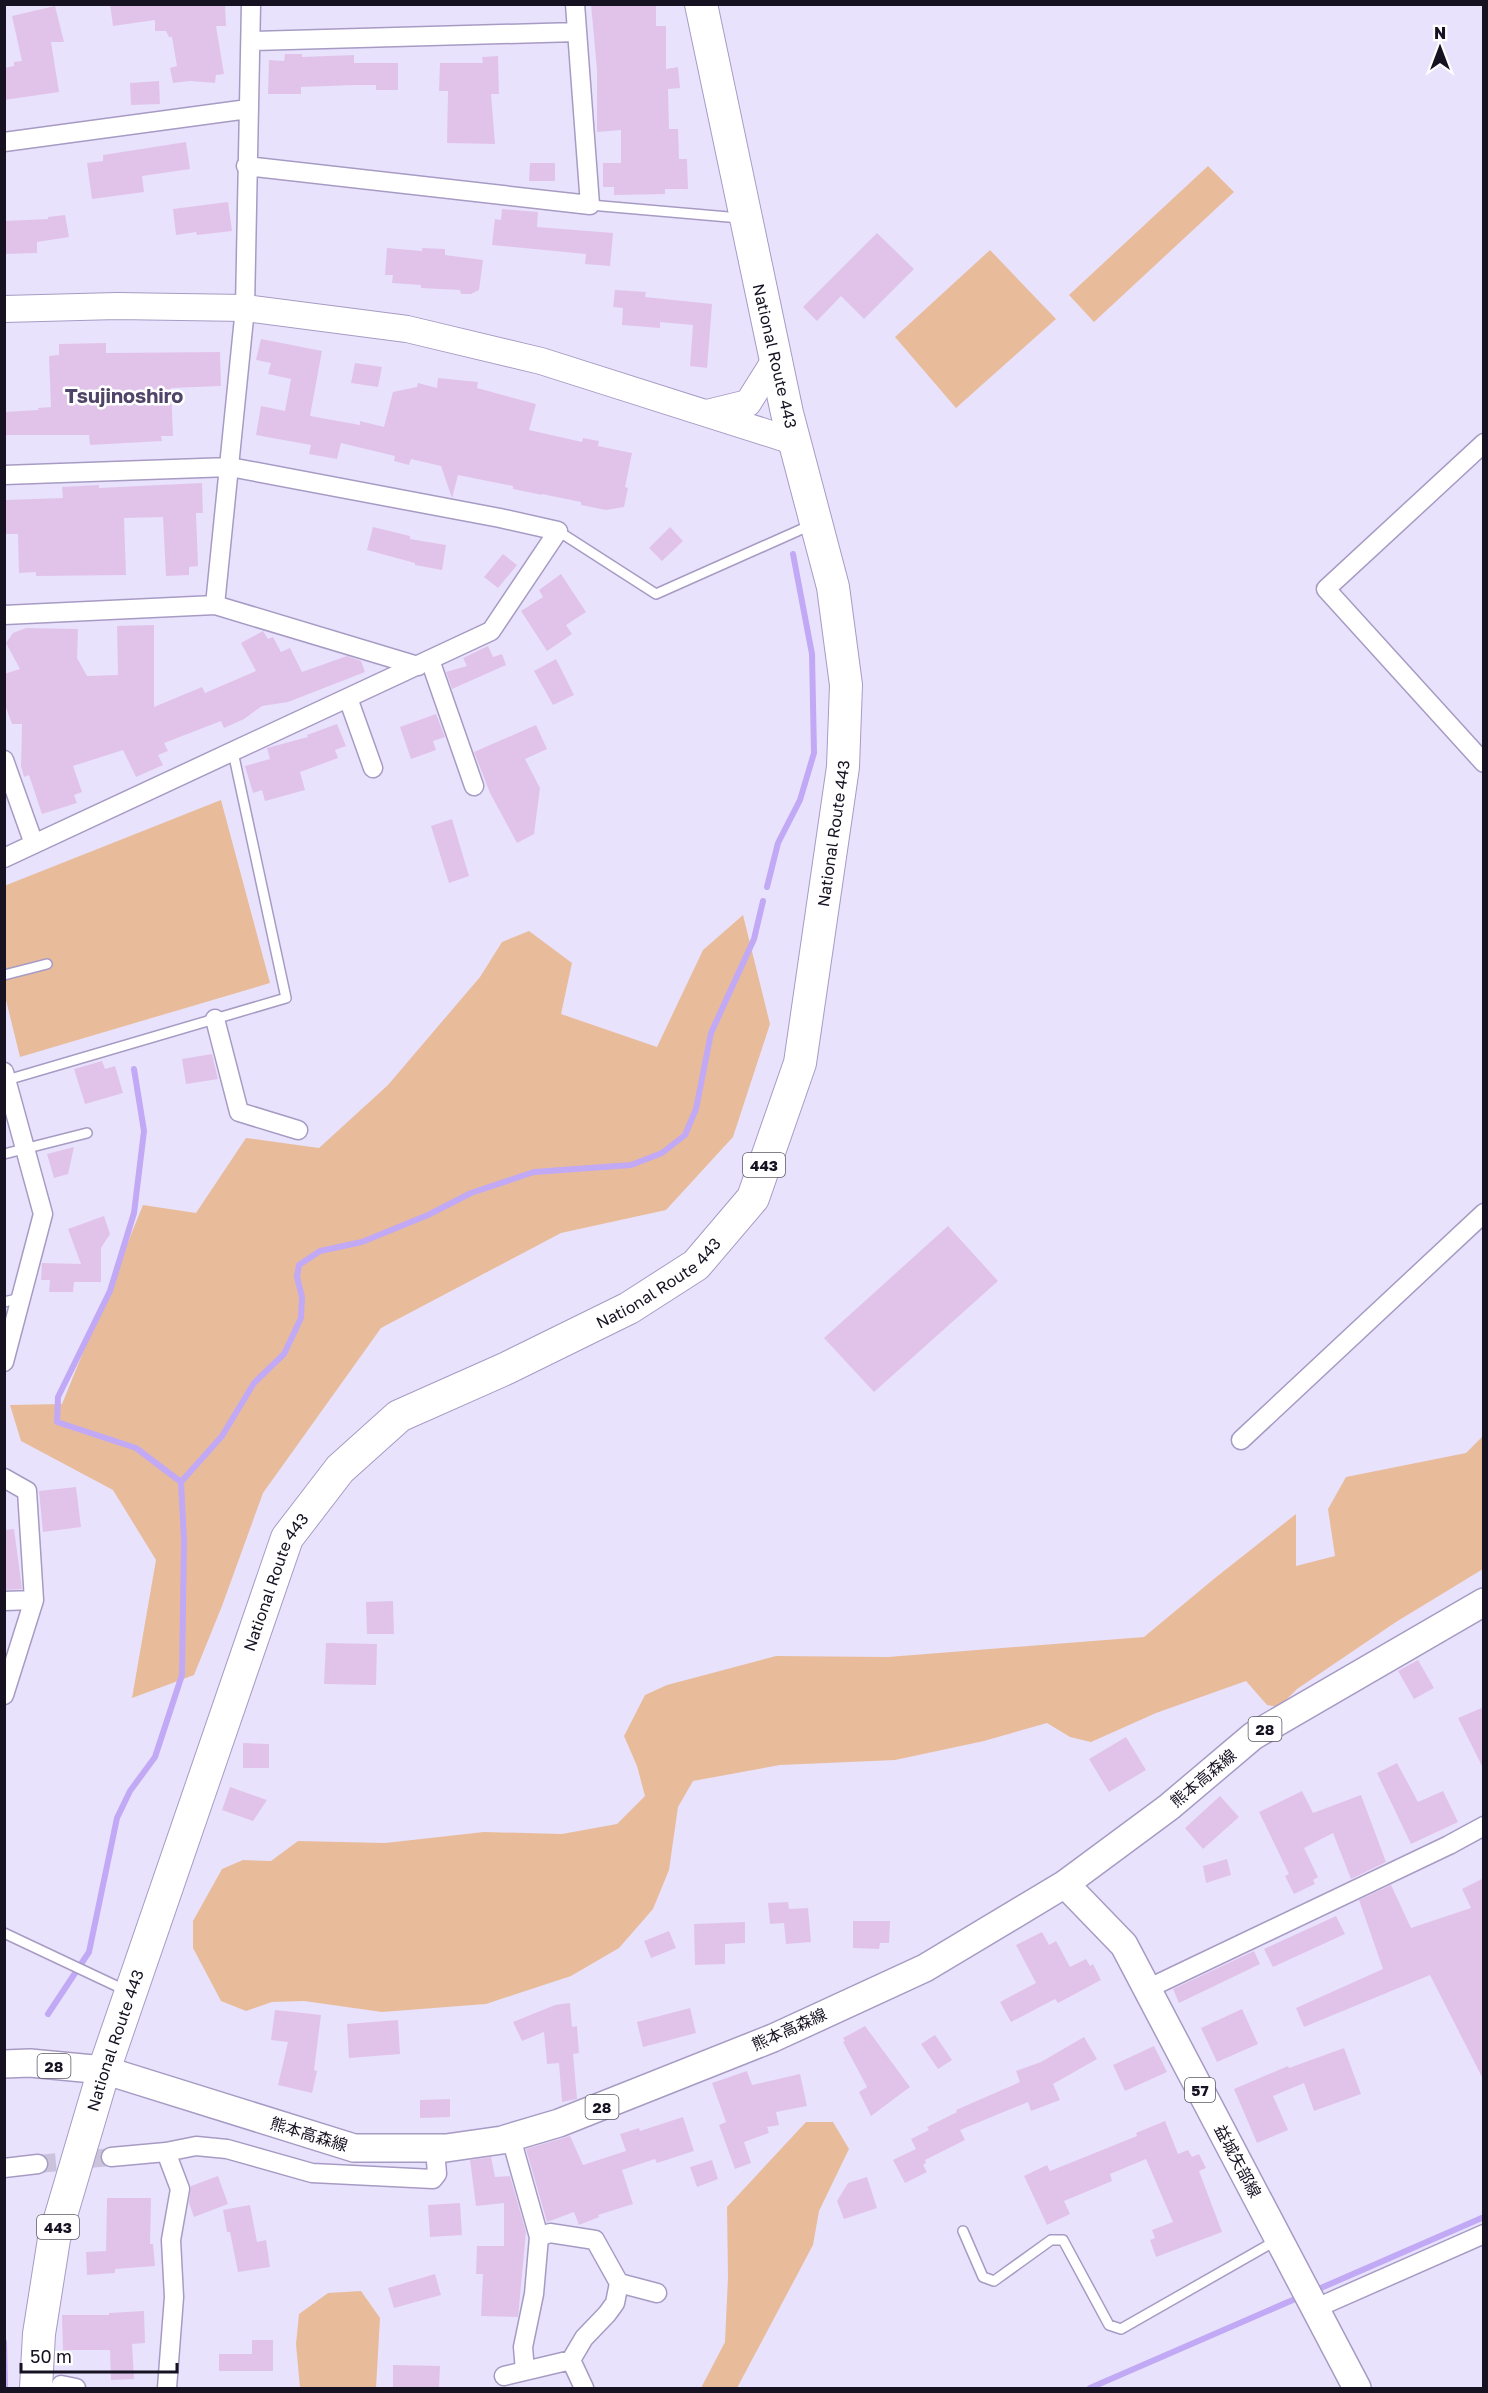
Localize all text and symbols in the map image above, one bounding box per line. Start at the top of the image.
north arrow [1410,18,1470,78]
text: N [1434,23,1446,43]
street label: National Route 443 [749,282,801,430]
district label: Tsujinoshiro [65,383,183,407]
street label: National Route 443 [813,760,853,908]
road number: 443 [743,1153,785,1177]
street label: National Route 443 [593,1233,725,1333]
street label: National Route 443 [239,1509,313,1654]
road number: 28 [1248,1717,1282,1741]
street label: 熊本高森線 [1166,1745,1240,1811]
street label: National Route 443 [82,1967,148,2114]
street label: 熊本高森線 [748,2004,830,2054]
road number: 28 [38,2054,70,2078]
road number: 57 [1185,2078,1215,2102]
road number: 28 [586,2095,618,2119]
street label: 熊本高森線 [268,2113,350,2155]
street label: 益城矢部線 [1210,2121,1266,2201]
road number: 443 [37,2215,79,2239]
scale bar [21,2336,177,2374]
text: 50 m [30,2345,72,2367]

